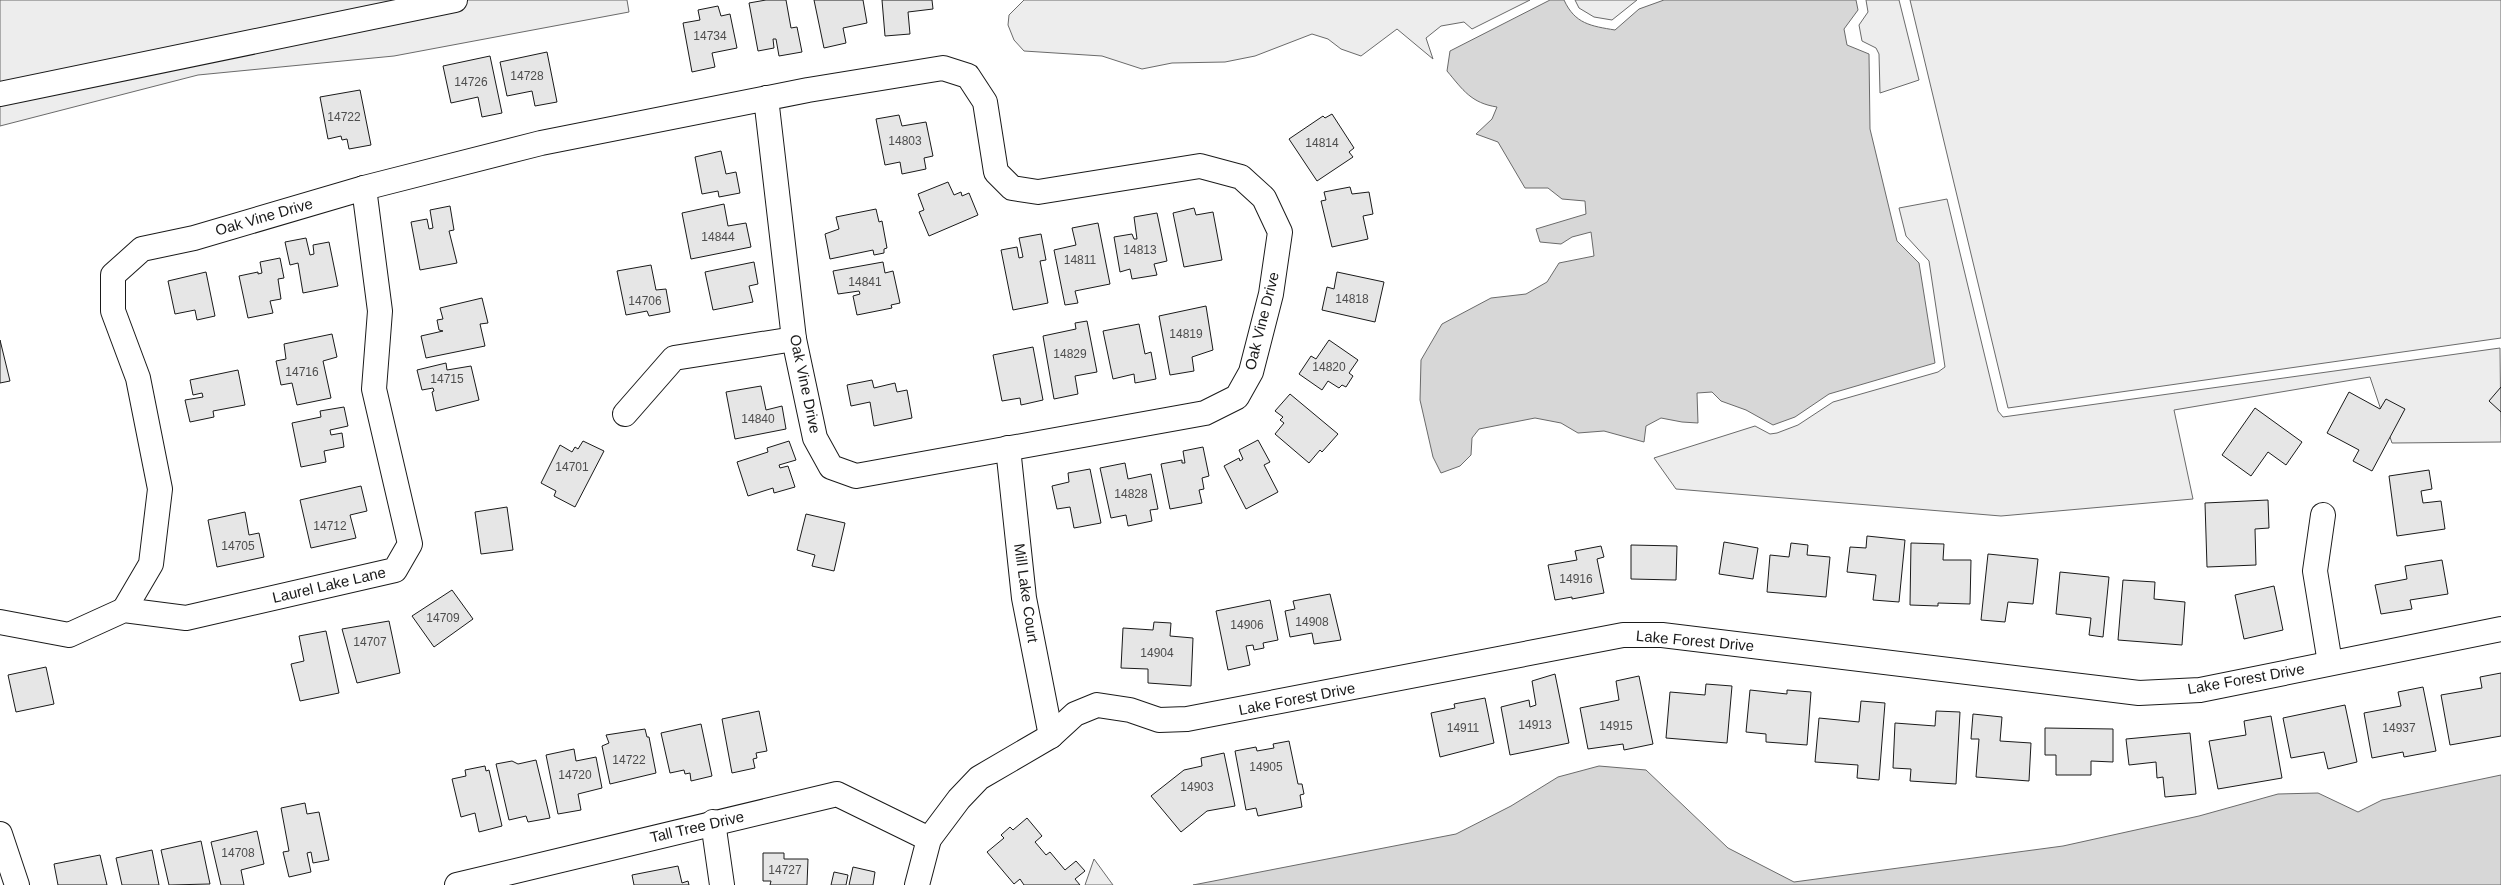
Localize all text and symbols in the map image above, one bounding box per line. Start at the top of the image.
house number: 14734 [693,29,727,43]
house number: 14728 [510,69,544,83]
house number: 14726 [454,75,488,89]
house number: 14722 [327,110,361,124]
house number: 14803 [888,134,922,148]
house number: 14814 [1305,136,1339,150]
street label: Oak Vine Drive [213,194,315,239]
house number: 14844 [701,230,735,244]
house number: 14813 [1123,243,1157,257]
house number: 14811 [1064,253,1097,267]
street label: Oak Vine Drive [1241,270,1282,372]
house number: 14841 [848,275,882,289]
house number: 14818 [1335,292,1369,306]
house number: 14706 [628,294,662,308]
house number: 14819 [1169,327,1203,341]
street label: Oak Vine Drive [787,333,824,435]
house number: 14829 [1053,347,1087,361]
house number: 14820 [1312,360,1346,374]
house number: 14716 [285,365,319,379]
house number: 14715 [430,372,464,386]
house number: 14840 [741,412,775,426]
house number: 14701 [555,460,589,474]
house number: 14828 [1114,487,1148,501]
house number: 14712 [313,519,347,533]
house number: 14705 [221,539,255,553]
street label: Mill Lake Court [1011,542,1042,644]
street label: Laurel Lake Lane [270,563,387,606]
house number: 14916 [1559,572,1593,586]
house number: 14709 [426,611,460,625]
house number: 14908 [1295,615,1329,629]
house number: 14906 [1230,618,1264,632]
street label: Lake Forest Drive [1635,627,1755,654]
house number: 14707 [353,635,387,649]
house number: 14904 [1140,646,1174,660]
street label: Lake Forest Drive [2186,660,2306,697]
street label: Lake Forest Drive [1237,679,1357,718]
house number: 14913 [1518,718,1552,732]
house number: 14915 [1599,719,1633,733]
house number: 14911 [1447,721,1480,735]
house number: 14937 [2382,721,2416,735]
house number: 14722 [612,753,646,767]
house number: 14905 [1249,760,1283,774]
house number: 14720 [558,768,592,782]
house number: 14903 [1180,780,1214,794]
street label: Tall Tree Drive [648,807,746,846]
house number: 14708 [221,846,255,860]
house number: 14727 [768,863,802,877]

